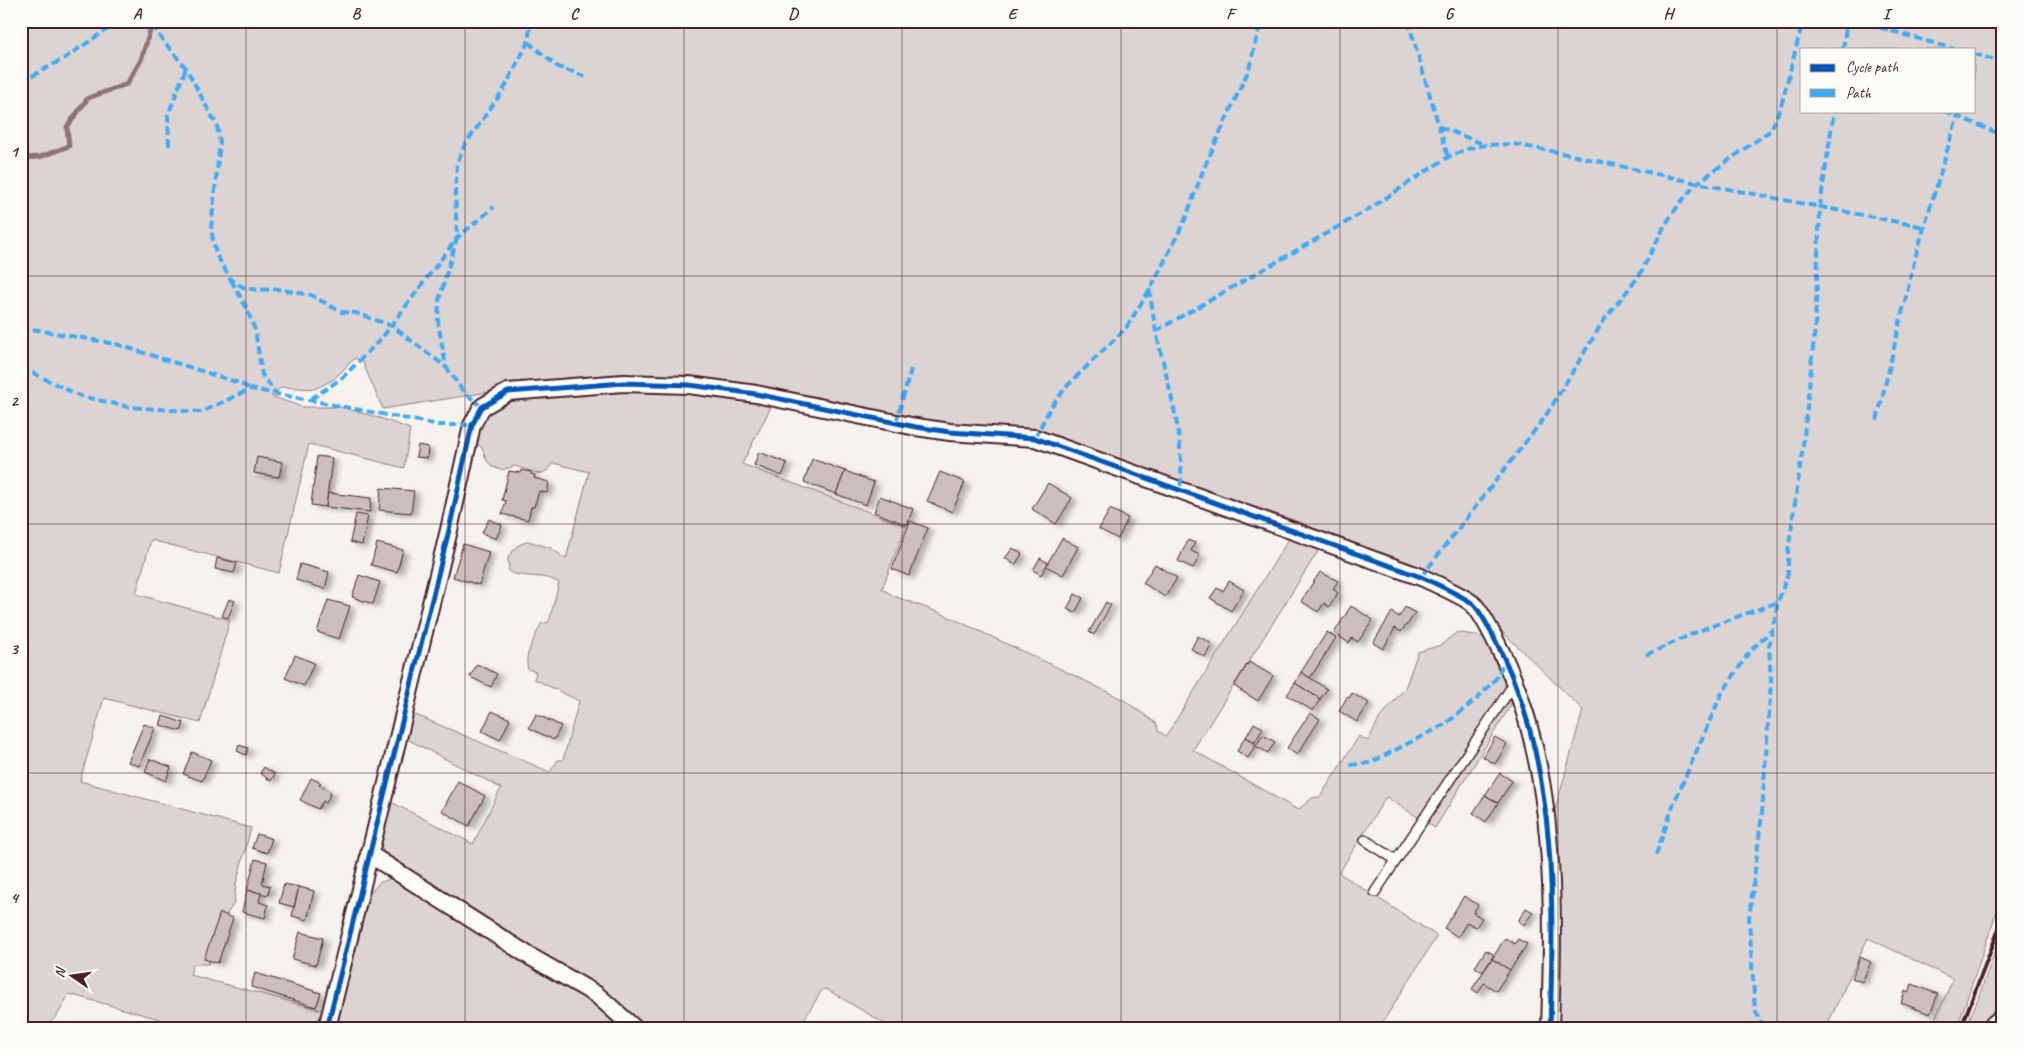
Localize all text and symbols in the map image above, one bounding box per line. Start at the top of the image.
text: A [133,4,143,24]
text: B [352,4,362,24]
text: C [570,4,580,24]
text: D [788,4,799,24]
text: E [1008,4,1019,24]
text: F [1226,4,1237,24]
text: G [1445,4,1455,24]
text: H [1663,4,1675,24]
text: I [1883,4,1893,24]
legend [1800,48,1976,112]
text: Cycle path [1846,58,1898,77]
text: Path [1846,84,1872,103]
text: 1 [10,142,19,162]
text: 2 [10,391,19,411]
text: 3 [10,639,19,659]
text: 4 [10,888,19,908]
north arrow [48,952,98,1002]
text: N [51,965,70,979]

